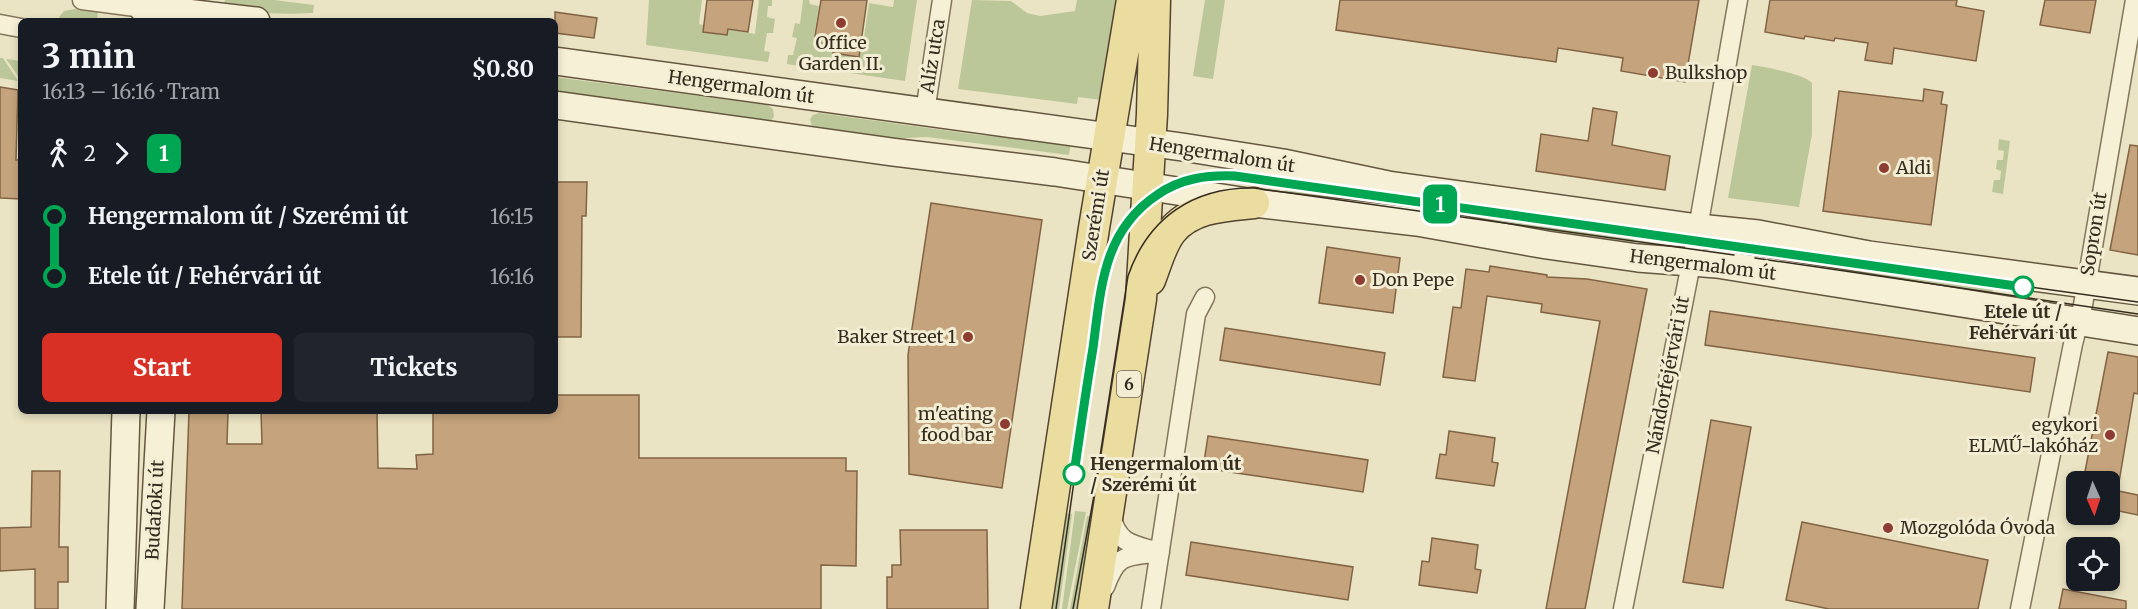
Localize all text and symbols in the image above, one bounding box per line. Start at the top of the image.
marker: Office Garden II. [834,16,848,30]
street label: Alíz utca [915,17,950,96]
place label: Office Garden II. [799,31,883,75]
text: 3 min [42,36,135,77]
text: $0.80 [472,55,534,83]
place label: Bulkshop [1665,61,1747,84]
street label: Hengermalom út [666,65,816,108]
marker: Bulkshop [1646,66,1660,80]
text: 16:13 – 16:16 · Tram [42,79,220,104]
street label: Hengermalom út [1147,132,1297,177]
icon: walk [42,137,75,170]
icon: forward [105,137,138,170]
text: 1 [159,140,169,167]
text: 2 [84,141,96,166]
place label: Aldi [1895,156,1931,179]
marker: Aldi [1877,161,1891,175]
street label: Szerémi út [1077,167,1114,262]
line badge: 1 [1420,184,1460,224]
street label: Sopron út [2076,190,2111,278]
text: 1 [1435,191,1445,218]
text: Hengermalom út / Szerémi út [88,202,408,230]
text: 16:15 [490,204,534,229]
street label: Hengermalom út [1628,244,1778,285]
text: Etele út / Fehérvári út [88,262,321,290]
text: 16:16 [490,264,534,289]
place label: Don Pepe [1372,268,1454,291]
marker: Don Pepe [1353,273,1367,287]
marker: Etele út / Fehérvári út [2012,276,2034,298]
street label: Nándorfejérvári út [1641,294,1694,456]
place label: Etele út / Fehérvári út [1969,300,2078,344]
place label: Baker Street 1 [837,325,956,348]
marker: Baker Street 1 [961,330,975,344]
button: Start [42,333,282,402]
button: Tickets [294,333,534,402]
road number: 6 [1117,371,1141,397]
place label: m'eating food bar [918,402,993,446]
place label: egykori ELMŰ-lakóház [1968,413,2098,457]
marker: m'eating food bar [998,417,1012,431]
marker: egykori ELMŰ-lakóház [2103,428,2117,442]
place label: Hengermalom út / Szerémi út [1090,452,1242,496]
street label: Budafoki út [140,459,169,561]
marker: Hengermalom út / Szerémi út [1063,463,1085,485]
north arrow [2066,471,2120,525]
map controls [2066,471,2120,591]
place label: Mozgolóda Óvoda [1900,516,2055,539]
marker: Mozgolóda Óvoda [1881,521,1895,535]
button: locate [2066,537,2120,591]

